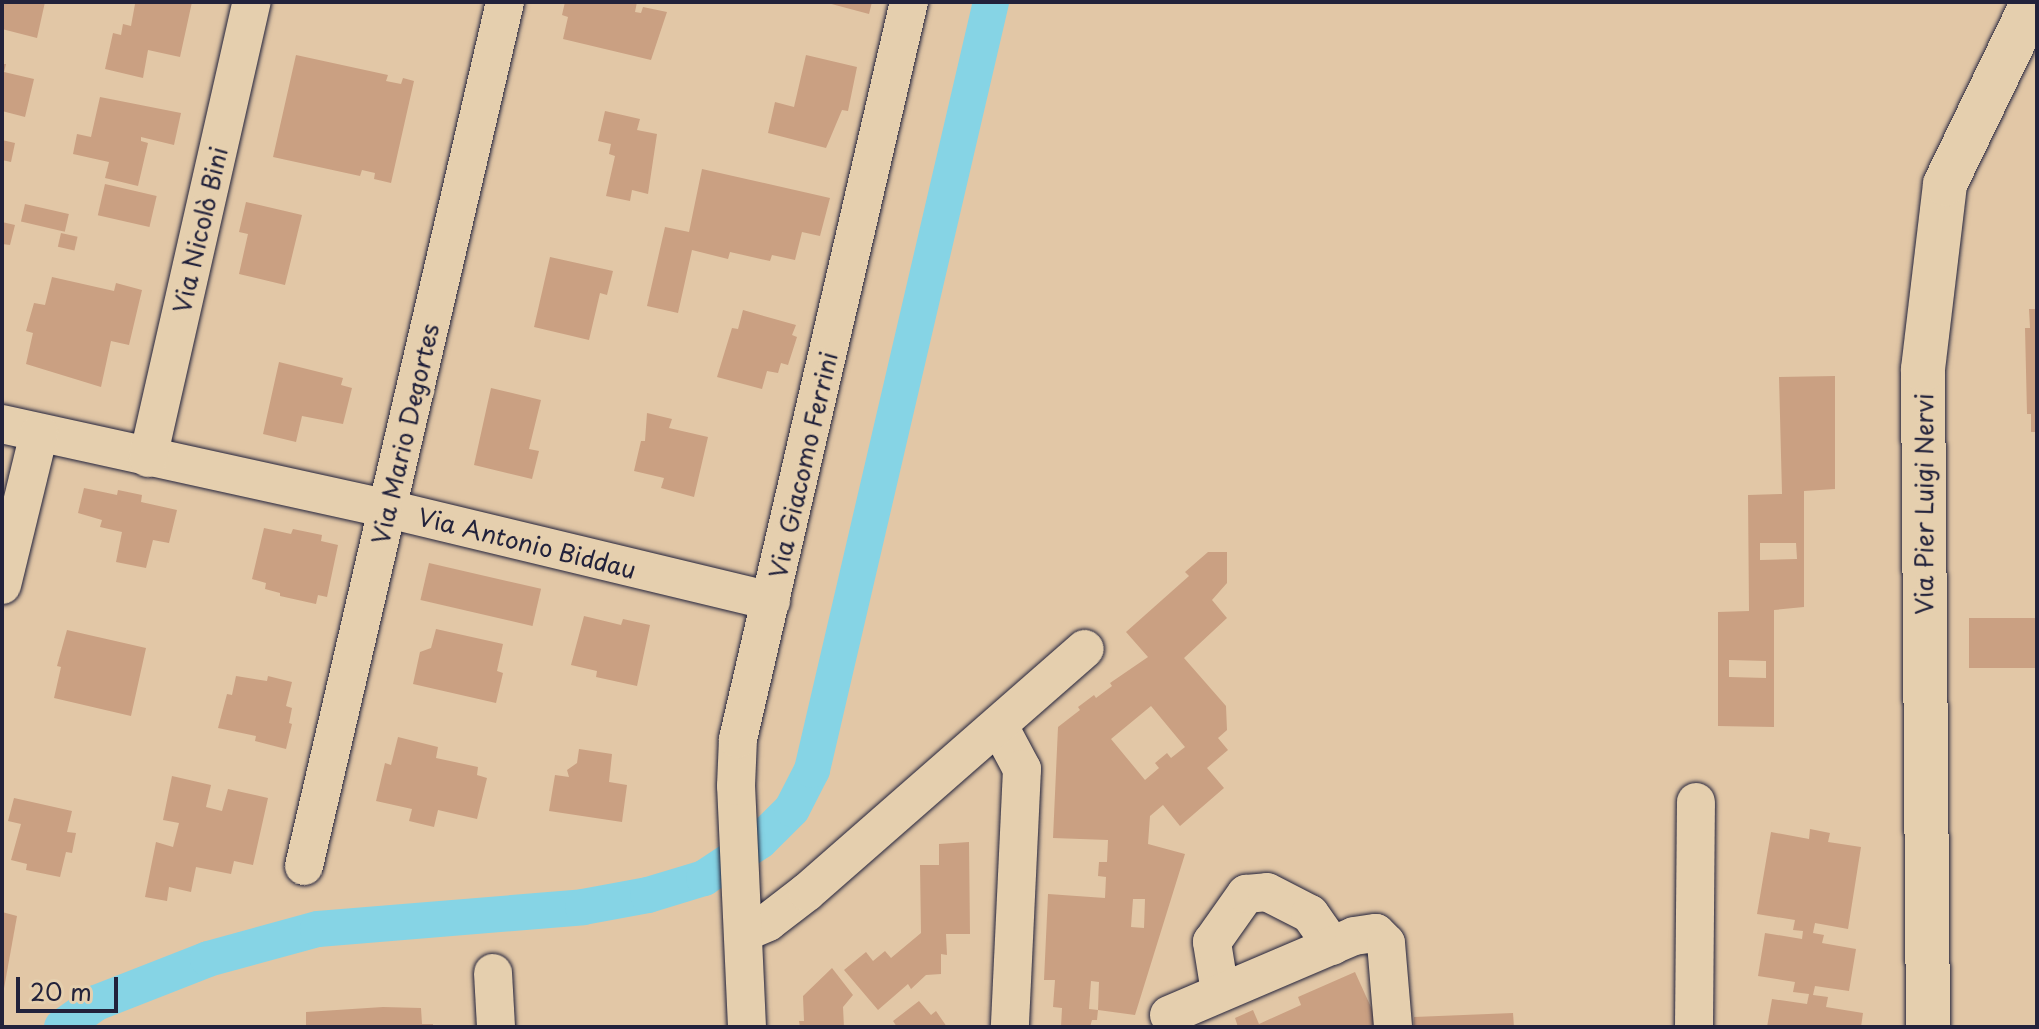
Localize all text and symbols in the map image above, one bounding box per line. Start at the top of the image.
street label: Via Nicolò Bini [167,144,233,316]
street label: Via Mario Degortes [366,322,444,546]
street label: Via Giacomo Ferrini [763,349,843,581]
street label: Via Pier Luigi Nervi [1910,393,1938,615]
street label: Via Antonio Biddau [415,502,639,584]
scale bar [20,961,122,1011]
text: 20 m [30,973,92,1009]

